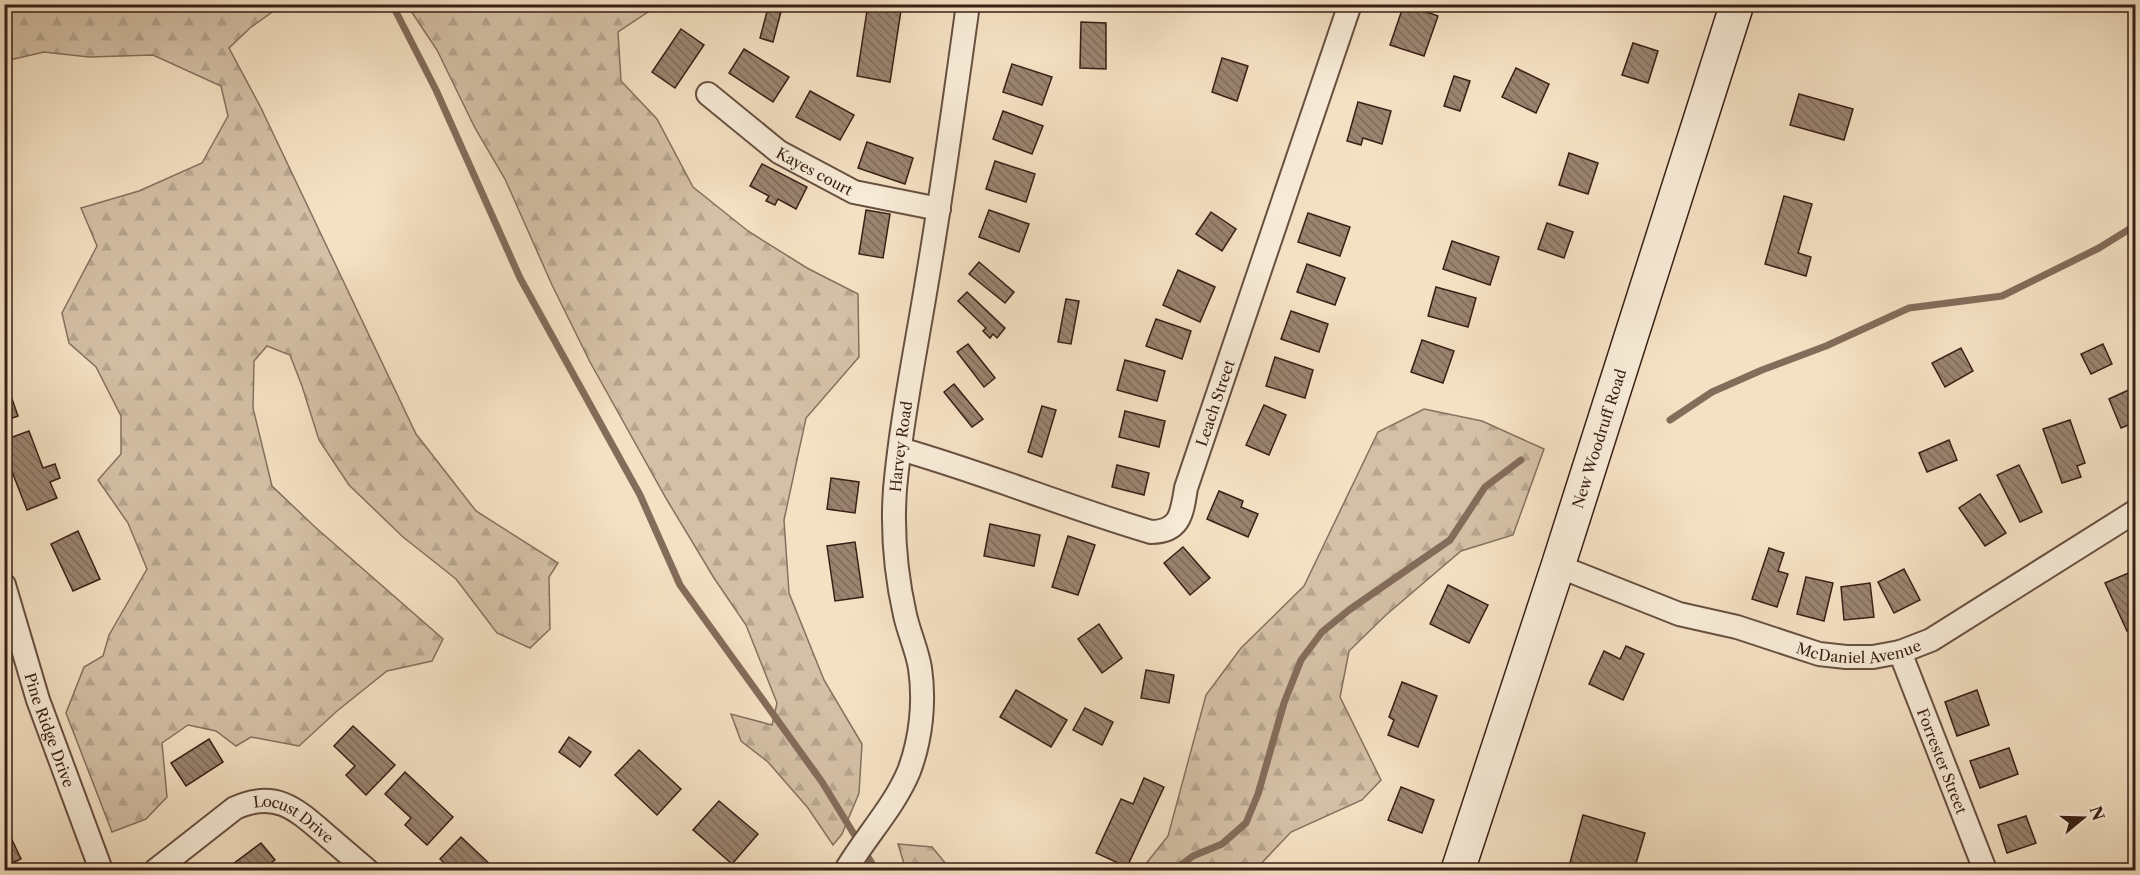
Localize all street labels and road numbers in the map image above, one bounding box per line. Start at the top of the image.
street label: Kayes court [773,143,857,199]
street label: Leach Street [1191,357,1238,449]
street label: New Woodruff Road [1568,366,1630,510]
street label: Harvey Road [885,399,916,493]
street label: McDaniel Avenue [1794,635,1924,667]
street label: Pine Ridge Drive [21,670,79,790]
street label: Forrester Street [1913,705,1972,817]
street label: Locust Drive [252,791,338,847]

